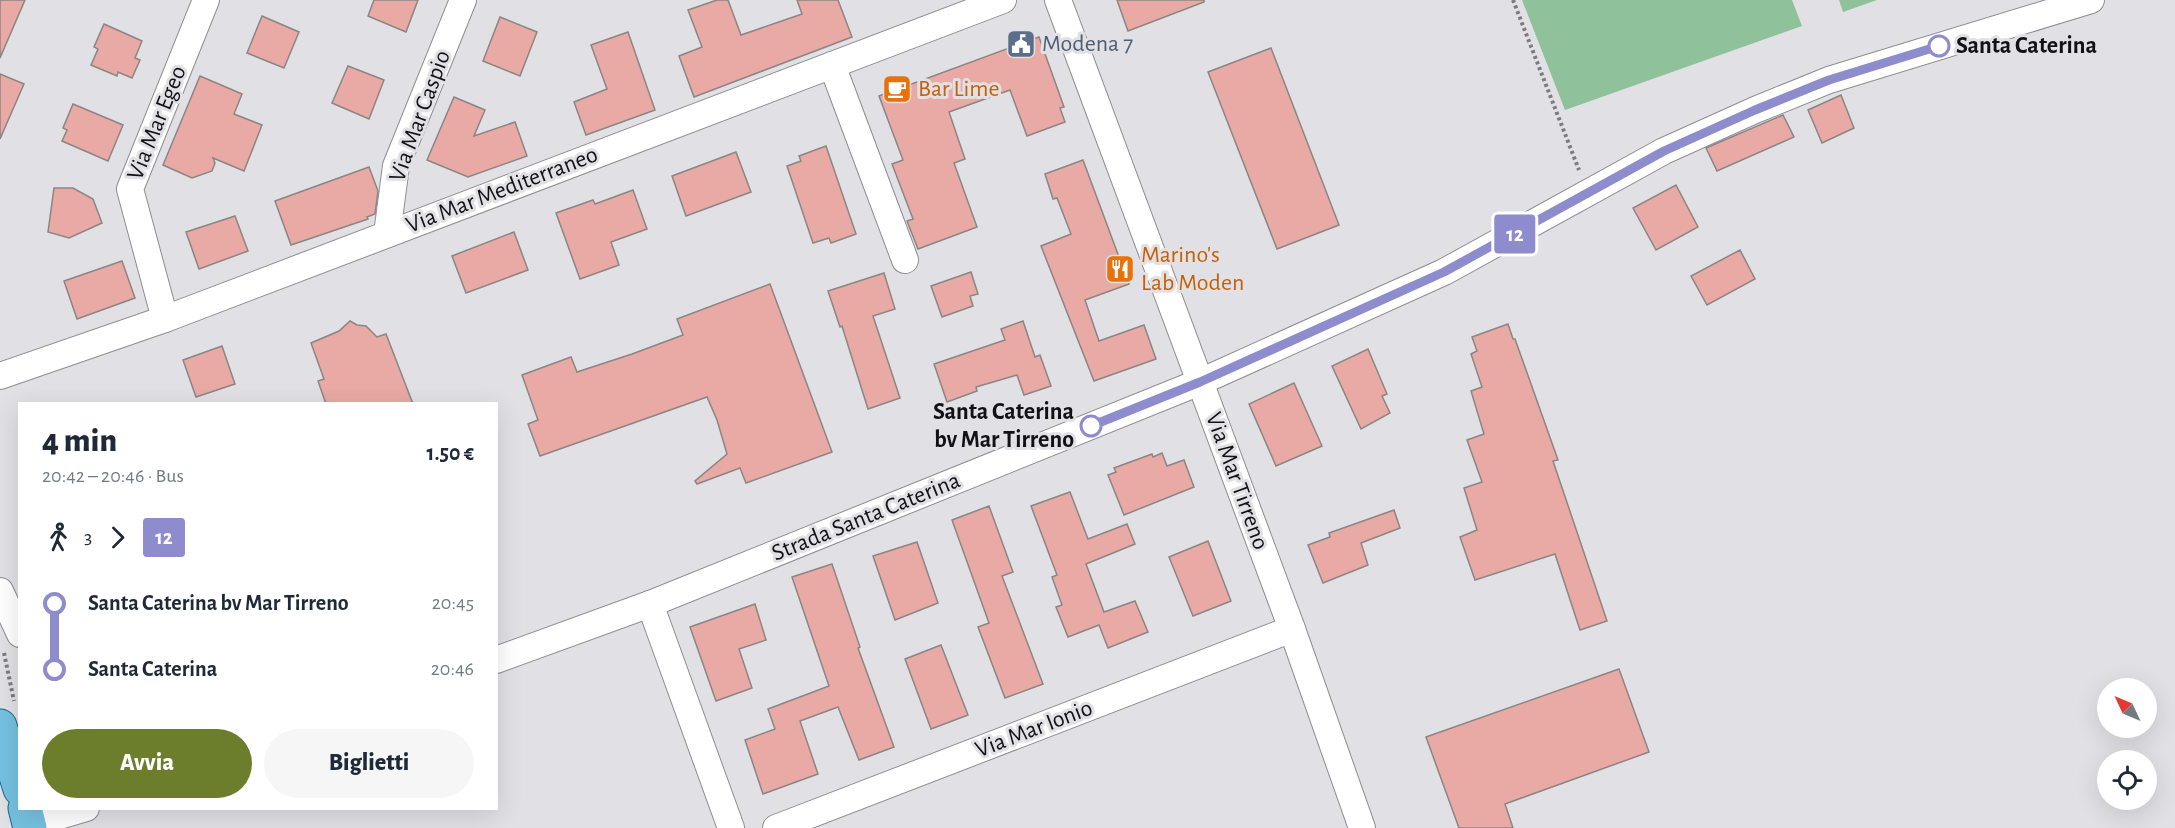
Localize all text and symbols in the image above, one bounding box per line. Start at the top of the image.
public building icon: Modena 7 [1005,28,1037,60]
place label: Modena 7 [1042,32,1133,56]
place label: Santa Caterina [1956,34,2097,58]
marker: Santa Caterina [1928,35,1950,57]
street label: Via Mar Caspio [385,47,455,185]
street label: Via Mar Egeo [123,63,191,183]
cafe icon: Bar Lime [881,73,913,105]
place label: Bar Lime [918,77,1000,101]
street label: Via Mar Mediterraneo [403,142,601,238]
line badge: 12 [1488,214,1542,254]
text: 12 [1506,224,1524,245]
place label: Marino's Lab Moden [1141,243,1245,295]
restaurant icon: Marino's Lab Moden [1104,253,1136,285]
place label: Santa Caterina bv Mar Tirreno [933,400,1074,452]
street label: Via Mar Tirreno [1201,409,1273,553]
marker: Santa Caterina bv Mar Tirreno [1080,415,1102,437]
text: 4 min [42,425,117,458]
text: 1.50 € [426,442,474,464]
text: 20:42 – 20:46 · Bus [42,466,184,486]
street label: Strada Santa Caterina [768,468,964,566]
icon: walk [42,521,75,554]
icon: forward [101,521,134,554]
text: 3 [84,527,92,547]
text: 12 [155,527,173,548]
text: Santa Caterina bv Mar Tirreno [88,592,349,614]
text: 20:45 [432,593,474,613]
text: Santa Caterina [88,658,217,680]
text: 20:46 [431,659,474,679]
north arrow [2097,678,2157,738]
map controls [2097,678,2157,810]
street label: Via Mar Ionio [972,696,1096,762]
button: Avvia [42,729,252,798]
button: Biglietti [264,729,474,798]
button: locate [2097,750,2157,810]

